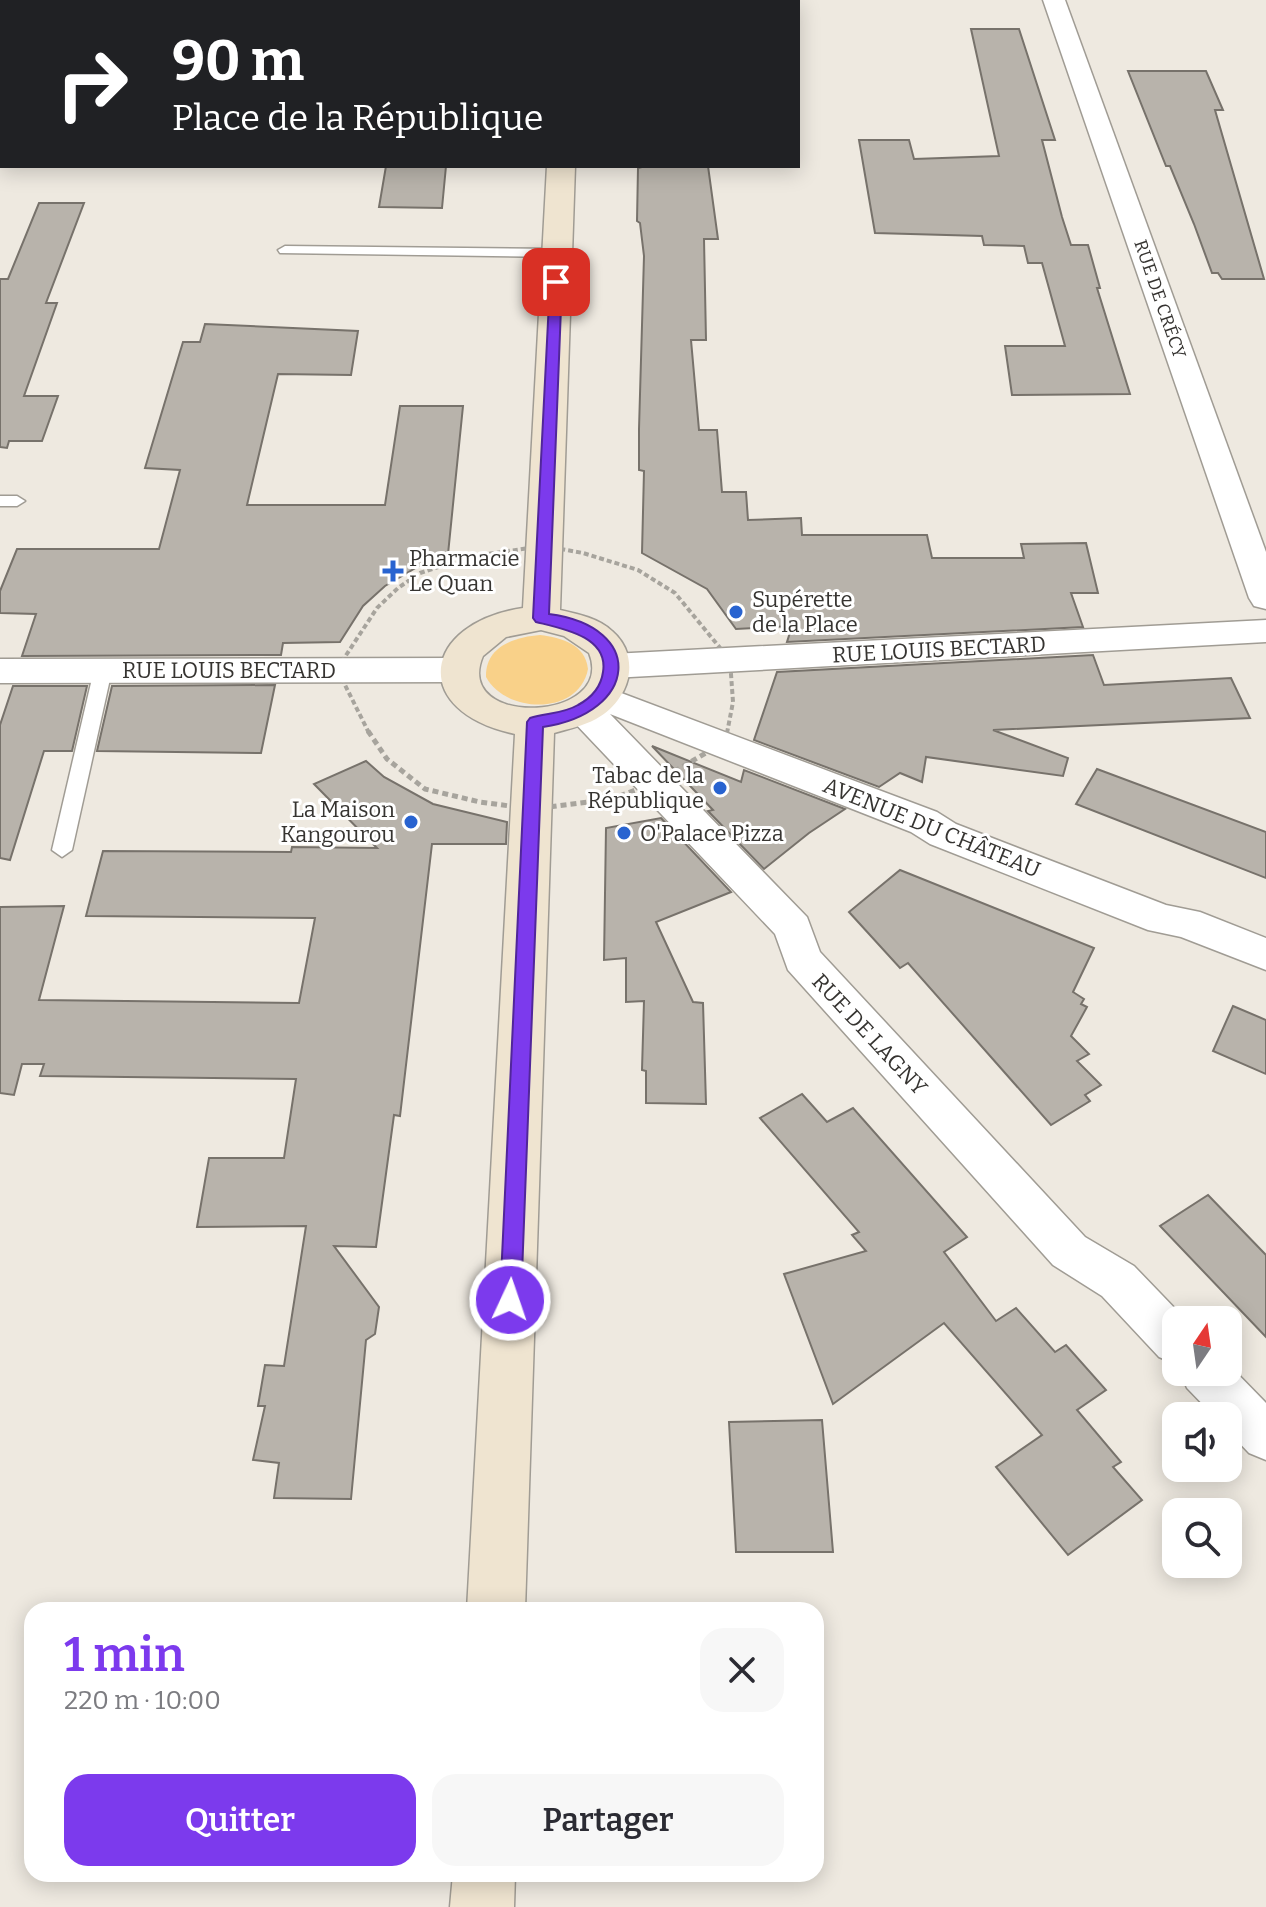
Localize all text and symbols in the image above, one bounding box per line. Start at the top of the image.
text: 90 m [172,28,304,95]
icon: right [40,32,144,136]
text: Place de la République [172,96,543,140]
street label: RUE DE CRÉCY [1129,236,1192,362]
pin [522,248,590,316]
icon: arrive [534,260,578,304]
place label: Pharmacie Le Quan [409,545,520,597]
marker: Pharmacie Le Quan [384,562,402,580]
place label: Supérette de la Place [752,586,858,638]
marker: Supérette de la Place [727,603,745,621]
street label: RUE LOUIS BECTARD [831,630,1047,669]
street label: RUE LOUIS BECTARD [122,657,336,684]
place label: Tabac de la République [587,762,704,814]
street label: AVENUE DU CHÂTEAU [819,772,1044,883]
marker: Tabac de la République [711,779,729,797]
place label: La Maison Kangourou [281,796,395,848]
marker: La Maison Kangourou [402,813,420,831]
place label: O'Palace Pizza [640,820,784,847]
marker: O'Palace Pizza [615,824,633,842]
street label: RUE DE LAGNY [806,968,933,1101]
position arrow [468,1258,552,1342]
north arrow [1162,1306,1242,1386]
map controls [1162,1306,1242,1578]
button: sound [1162,1402,1242,1482]
button: search [1162,1498,1242,1578]
text: 1 min [64,1626,185,1684]
button: close [700,1628,784,1712]
text: 220 m · 10:00 [64,1685,221,1716]
button: Quitter [64,1774,416,1866]
button: Partager [432,1774,784,1866]

